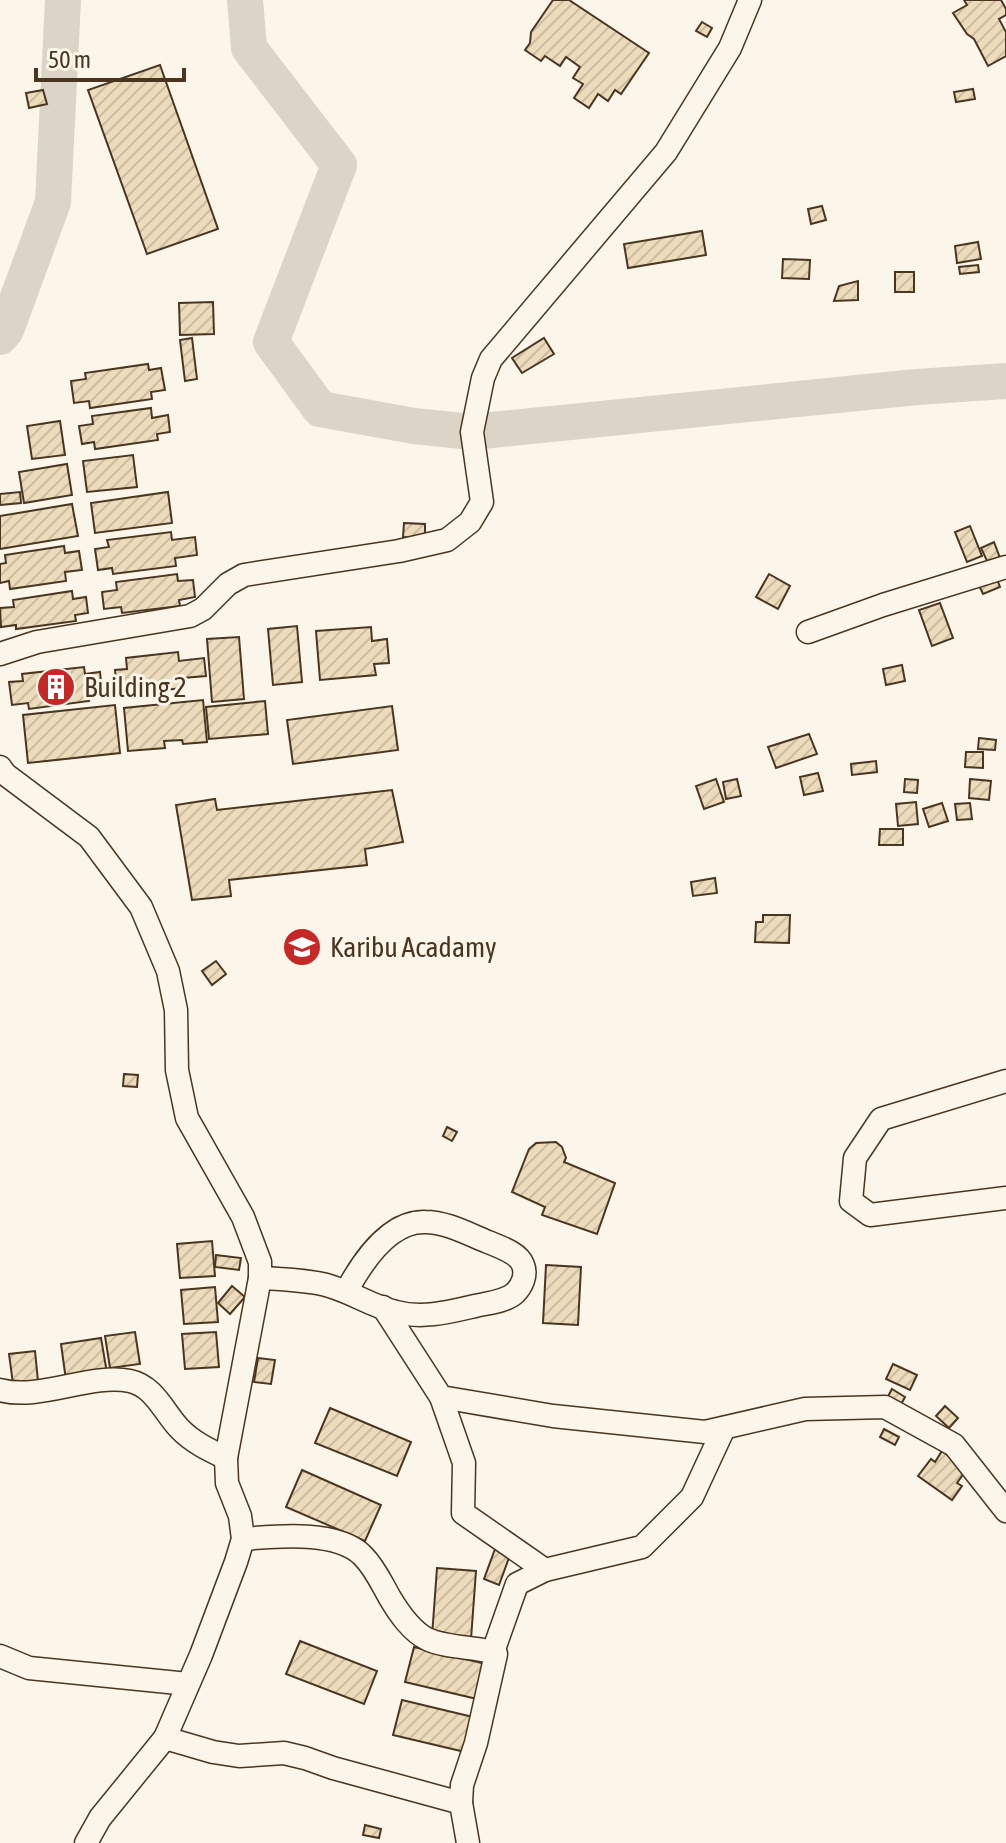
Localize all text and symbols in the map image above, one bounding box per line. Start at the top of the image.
scale bar [36,32,184,82]
text: 50 m [48,46,91,73]
building icon: Building 2 [35,666,77,708]
place label: Building 2 [84,671,187,703]
school or university icon: Karibu Acadamy [281,926,323,968]
place label: Karibu Acadamy [330,931,497,963]

